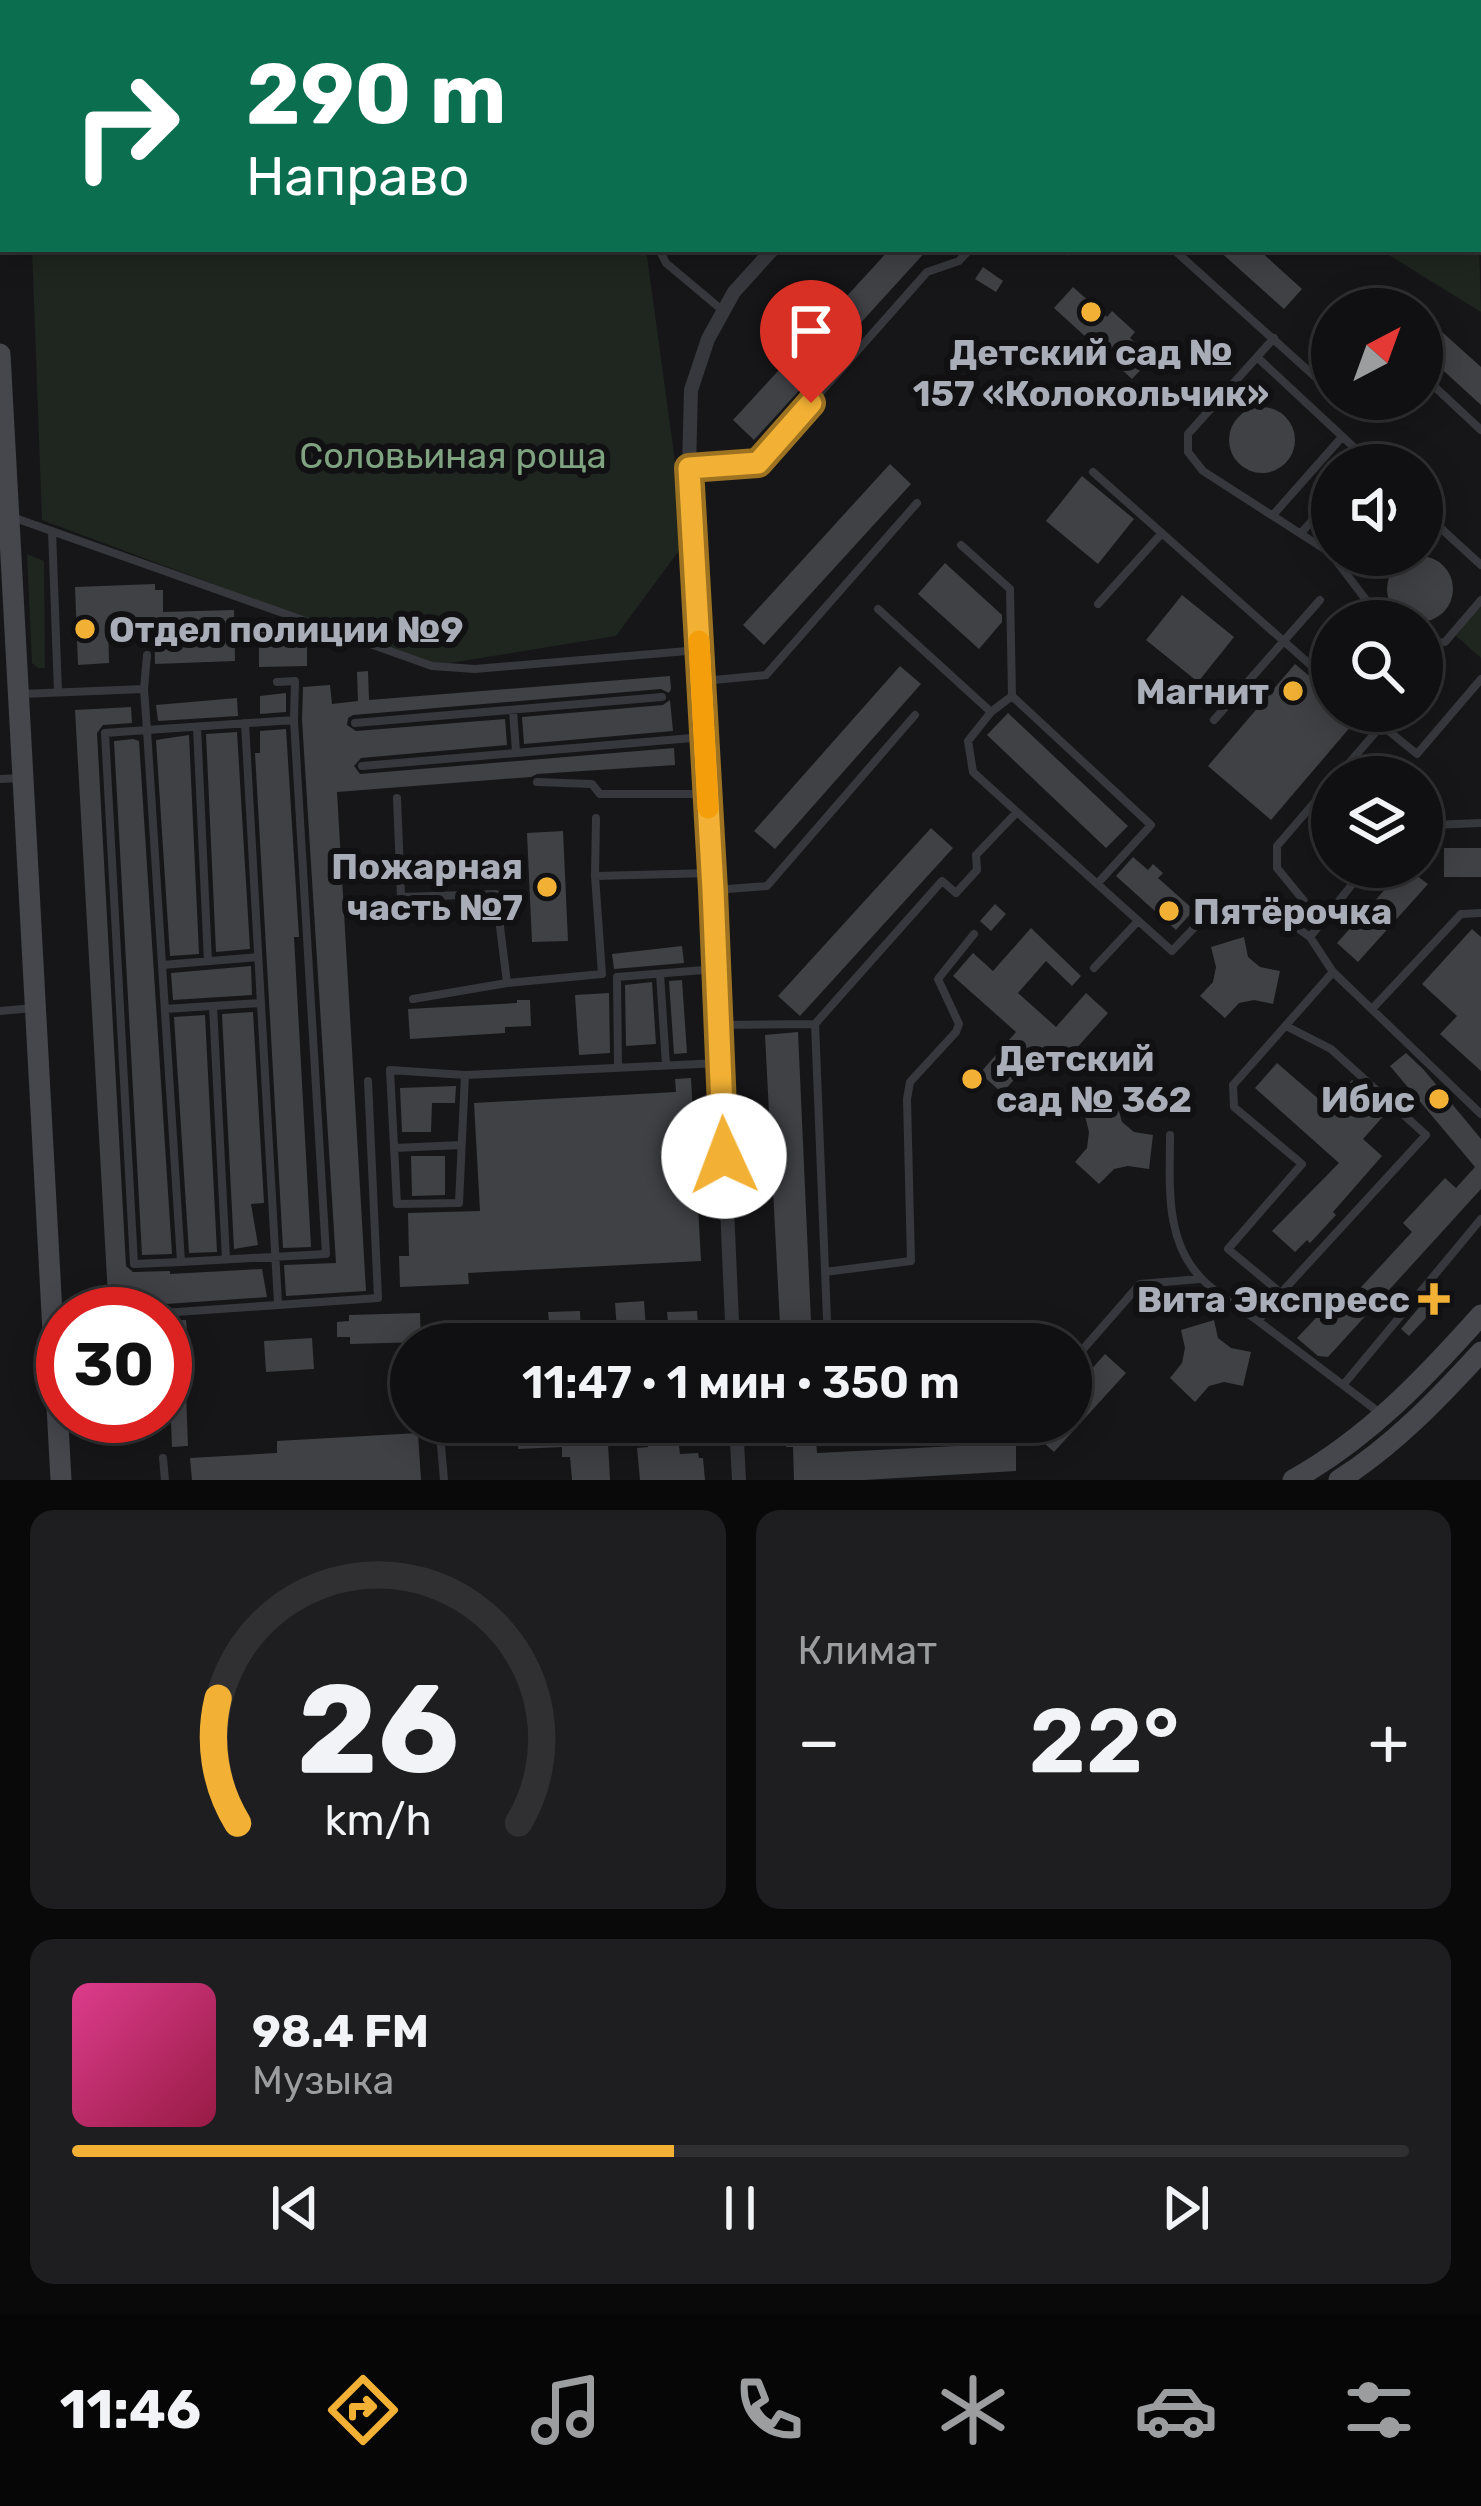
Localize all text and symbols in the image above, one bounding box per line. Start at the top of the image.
text: 290 m [246,44,506,144]
icon: right [48,48,204,204]
text: Направо [246,145,470,209]
pin [760,280,862,403]
north arrow [1311,288,1443,420]
map controls [1311,288,1443,888]
icon: arrive [778,298,844,364]
marker: Детский сад № 157 «Колокольчик» [1078,299,1104,325]
place label: Детский сад № 157 «Колокольчик» [913,331,1269,415]
park label: Соловьиная роща [299,434,607,477]
button: sound [1311,444,1443,576]
button: search [1311,600,1443,732]
place label: Отдел полиции №9 [109,608,463,651]
marker: Отдел полиции №9 [72,616,98,642]
place label: Магнит [1136,670,1269,713]
marker: Магнит [1280,678,1306,704]
button: layers [1311,756,1443,888]
place label: Пожарная часть №7 [331,845,523,929]
marker: Пожарная часть №7 [534,874,560,900]
place label: Пятёрочка [1193,890,1392,933]
marker: Пятёрочка [1156,898,1182,924]
place label: Детский сад № 362 [996,1037,1192,1121]
marker: Детский сад № 362 [959,1066,985,1092]
place label: Ибис [1321,1078,1415,1121]
marker: Ибис [1426,1086,1452,1112]
position arrow [661,1093,787,1219]
place label: Вита Экспресс [1137,1278,1410,1321]
marker: Вита Экспресс [1421,1286,1447,1312]
speed limit sign: 30 [36,1287,192,1443]
text: 11:47 · 1 мин · 350 m [522,1356,960,1409]
text: Климат [798,1628,937,1674]
text: 26 [297,1655,459,1803]
text: 22° [1029,1688,1179,1795]
text: − [798,1702,840,1781]
text: + [1368,1702,1409,1781]
text: km/h [324,1794,431,1845]
text: 98.4 FM [252,2005,429,2058]
text: Музыка [252,2058,394,2104]
icon: previous [262,2175,328,2241]
icon: pause [707,2175,773,2241]
icon: next [1153,2175,1219,2241]
icon: directions [321,2368,405,2452]
icon: music [524,2368,608,2452]
icon: phone [727,2368,811,2452]
icon: climate [931,2368,1015,2452]
icon: car [1134,2368,1218,2452]
icon: filters [1337,2368,1421,2452]
text: 11:46 [60,2378,201,2442]

